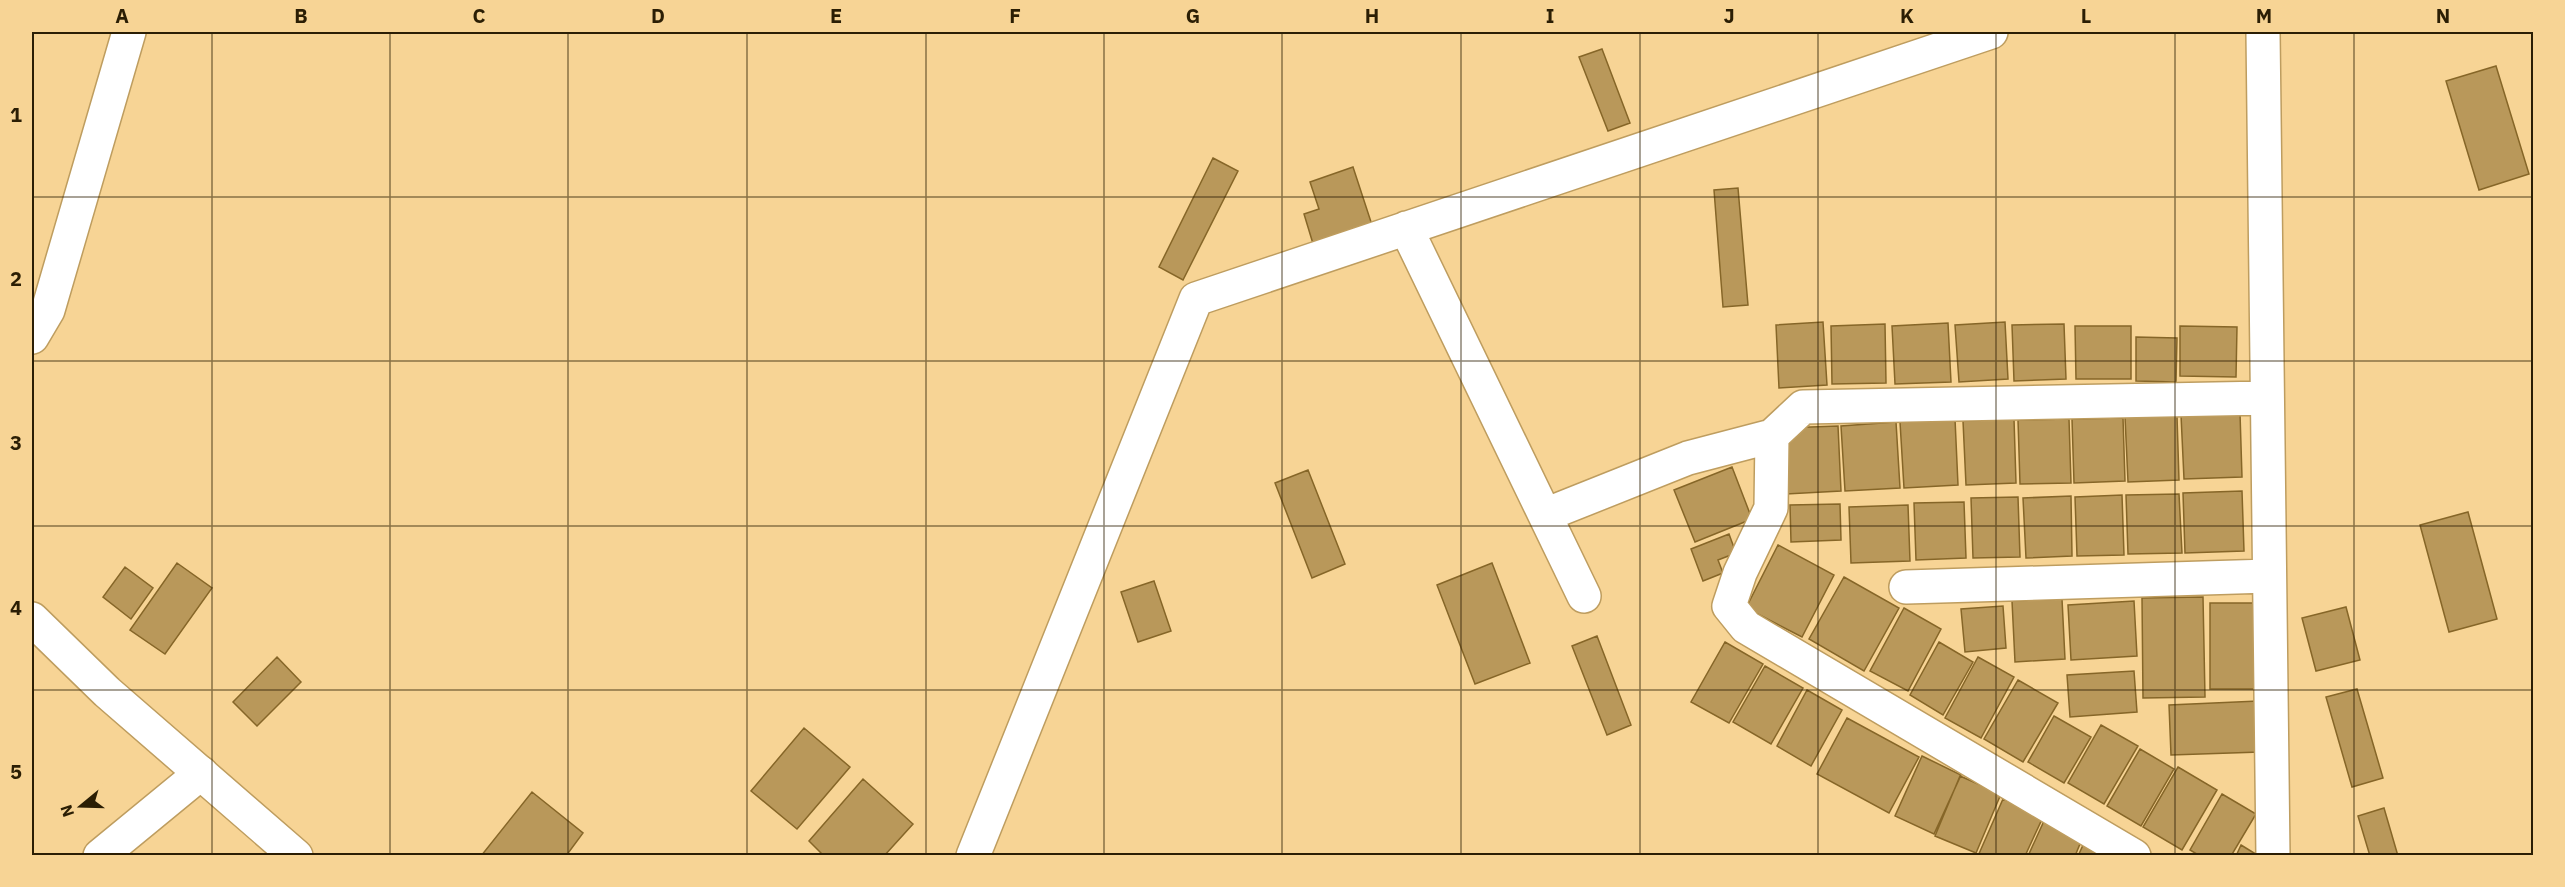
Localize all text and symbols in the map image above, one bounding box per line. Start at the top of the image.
text: A [115,2,129,29]
text: B [294,2,308,29]
text: C [472,2,486,29]
text: D [651,2,665,29]
text: E [830,2,842,29]
text: F [1009,2,1021,29]
text: G [1186,2,1200,29]
text: H [1365,2,1379,29]
text: I [1546,2,1554,29]
text: J [1723,2,1735,29]
text: K [1900,2,1914,29]
text: L [2081,2,2091,29]
text: M [2256,2,2272,29]
text: N [2436,2,2450,29]
text: 1 [10,101,22,128]
text: 2 [10,265,22,292]
text: 3 [10,429,22,456]
text: 4 [10,594,22,621]
text: 5 [10,758,22,785]
north arrow [51,776,111,836]
text: N [55,802,78,820]

